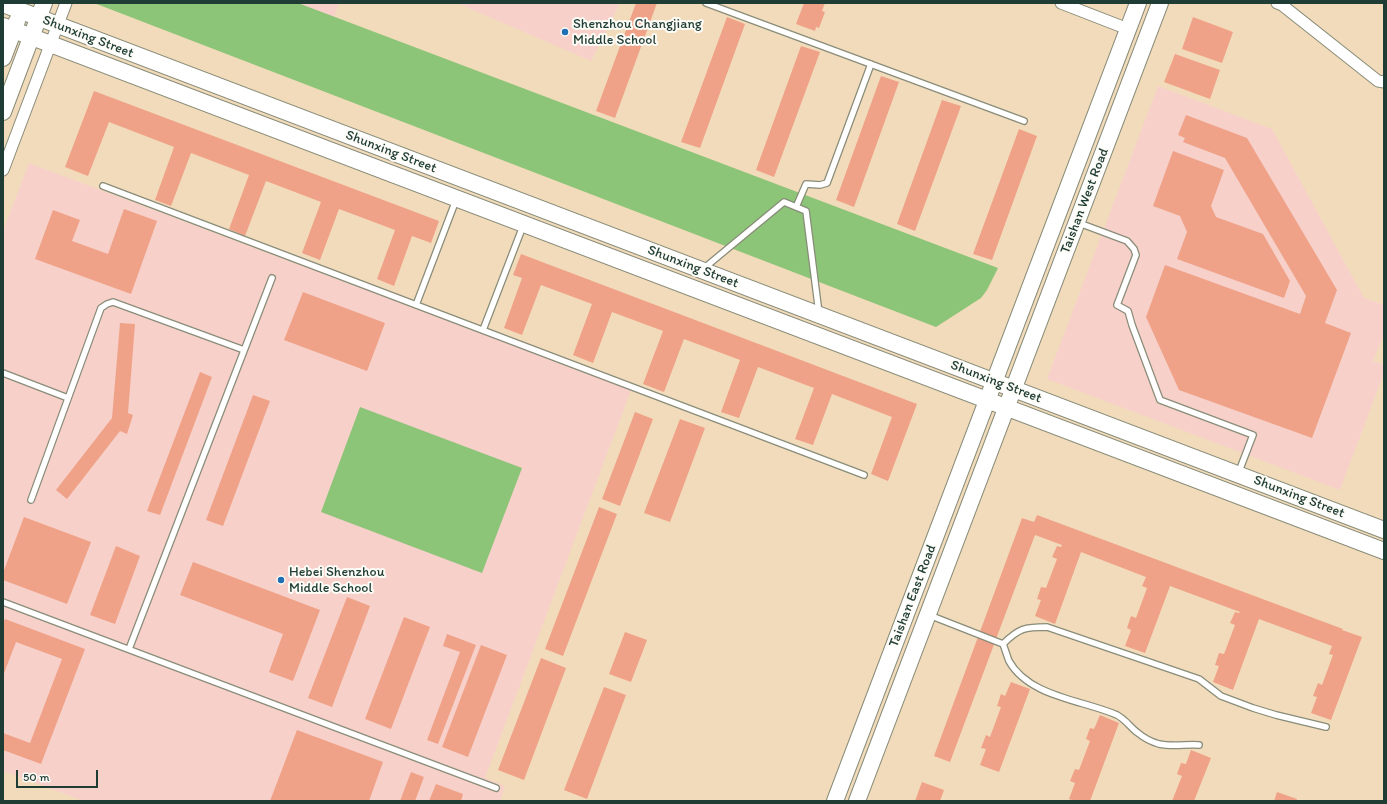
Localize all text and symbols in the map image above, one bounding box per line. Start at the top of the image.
street label: Shunxing Street [40,12,136,62]
place label: Shenzhou Changjiang Middle School [573,16,702,48]
marker: Shenzhou Changjiang Middle School [560,27,570,37]
street label: Shunxing Street [343,127,439,177]
street label: Taishan West Road [1057,146,1113,256]
street label: Shunxing Street [645,242,741,292]
street label: Shunxing Street [948,357,1044,407]
street label: Shunxing Street [1251,472,1347,522]
street label: Taishan East Road [886,542,940,650]
place label: Hebei Shenzhou Middle School [289,564,384,596]
marker: Hebei Shenzhou Middle School [276,575,286,585]
scale bar [18,762,100,788]
text: 50 m [23,770,49,784]

